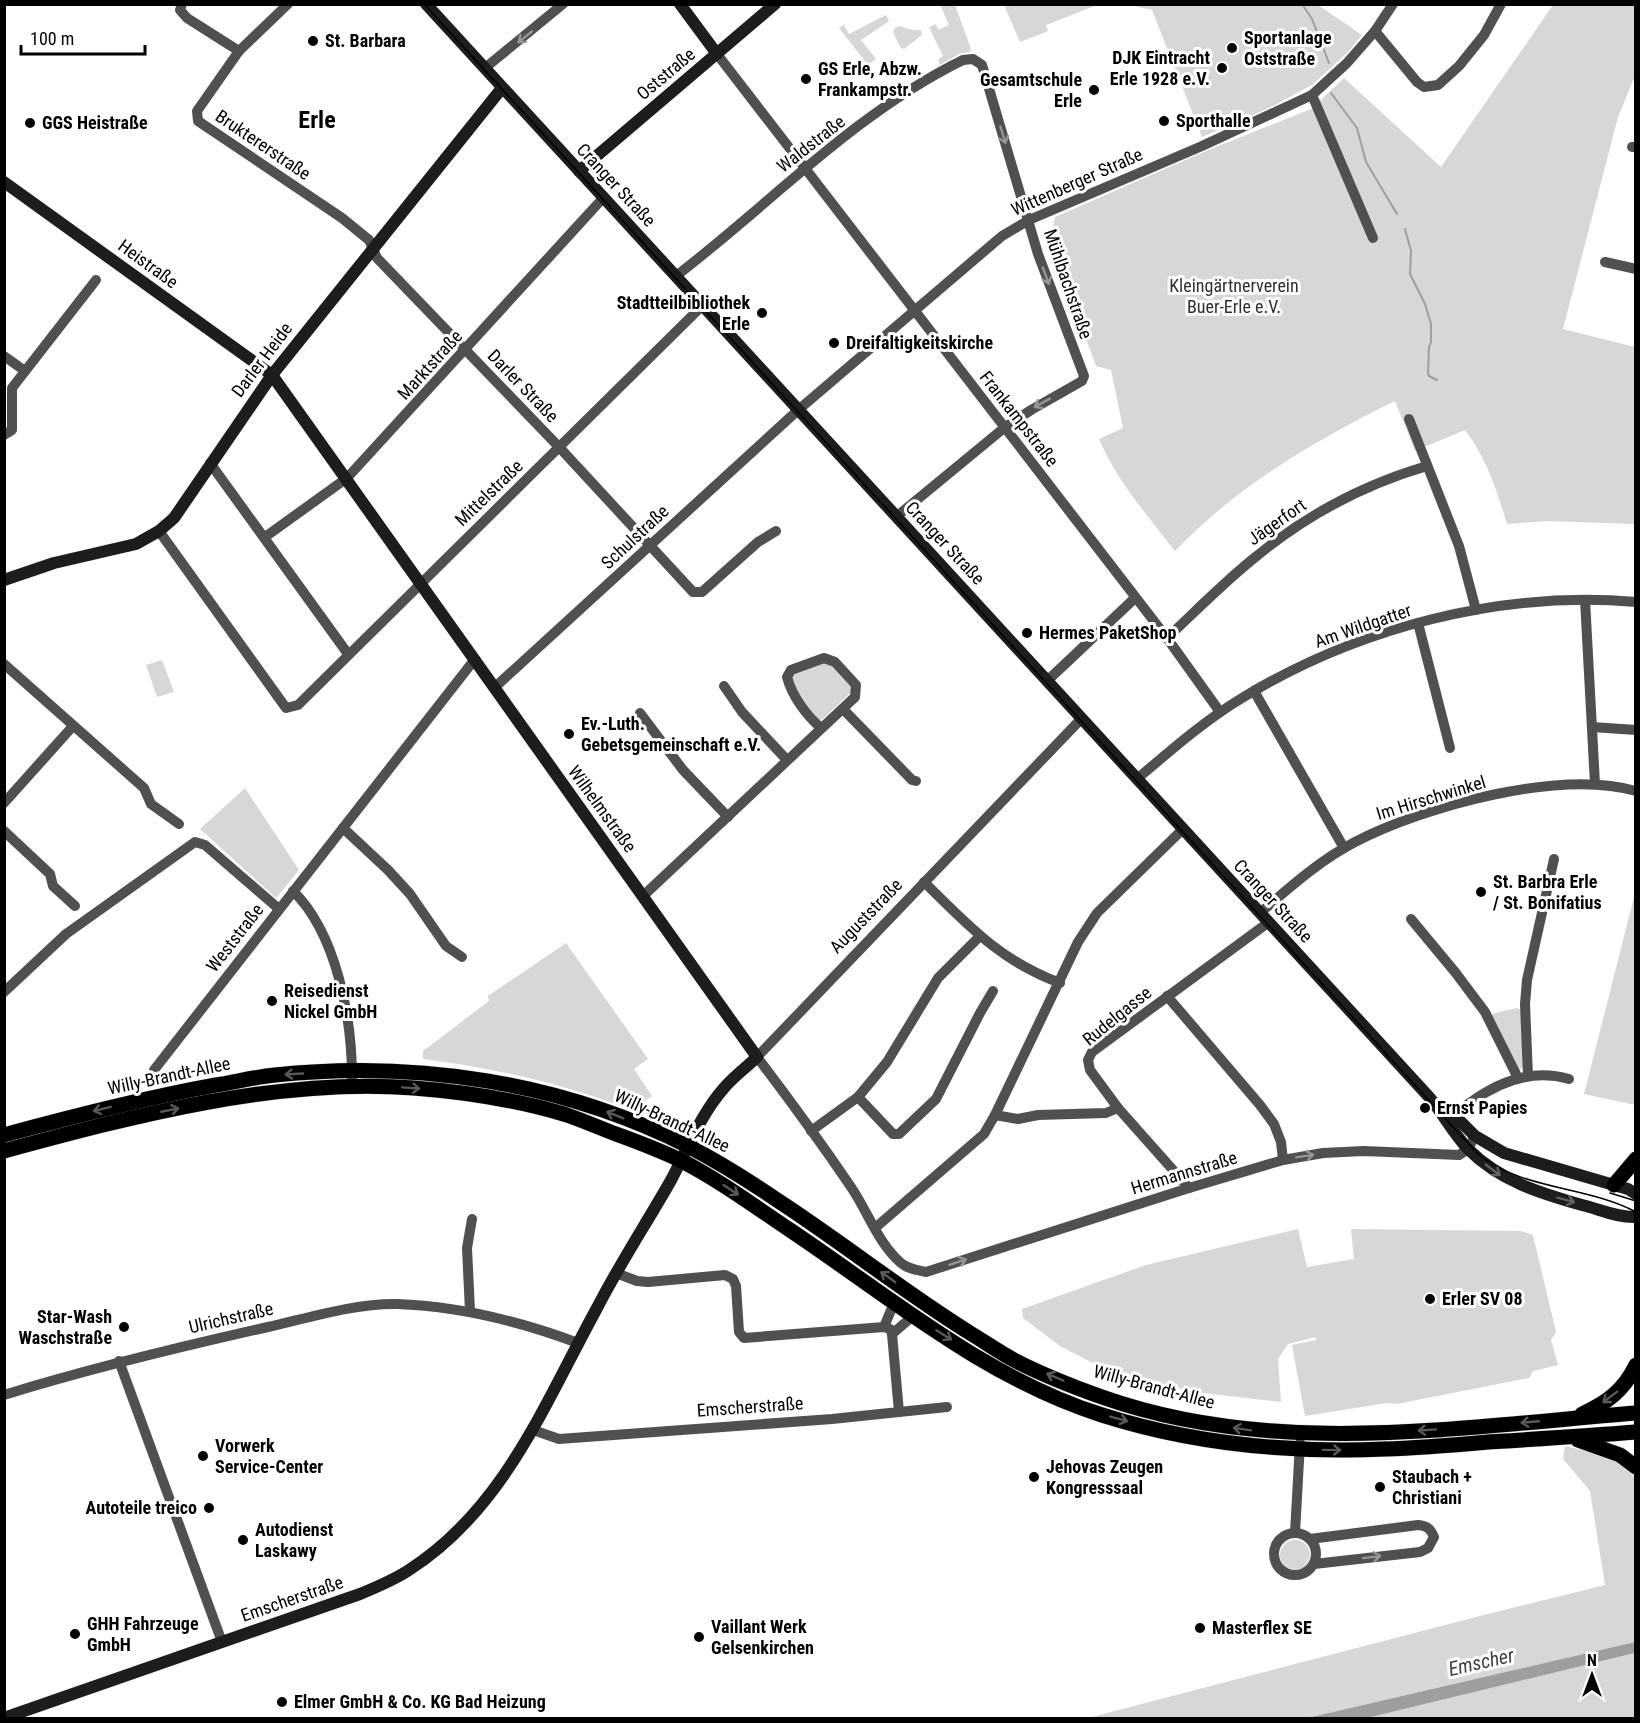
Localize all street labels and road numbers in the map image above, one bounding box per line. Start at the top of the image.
street label: Oststraße [632,43,699,104]
street label: Bruktererstraße [212,105,315,184]
street label: Waldstraße [773,111,849,177]
street label: Cranger Straße [573,139,660,231]
street label: Wittenberger Straße [1008,143,1146,220]
street label: Mühlbachstraße [1040,226,1097,342]
street label: Heistraße [114,235,182,292]
street label: Darler Heide [227,318,296,401]
street label: Marktstraße [393,326,466,404]
street label: Darler Straße [484,345,563,426]
street label: Frankampstraße [976,367,1063,471]
street label: Mittelstraße [450,455,527,530]
street label: Jägerfort [1244,494,1310,549]
street label: Cranger Straße [902,497,989,589]
street label: Schulstraße [597,500,673,573]
street label: Am Wildgatter [1312,599,1415,652]
street label: Wilhelmstraße [564,761,641,856]
street label: Im Hirschwinkel [1374,771,1488,824]
street label: Cranger Straße [1230,855,1317,947]
street label: Auguststraße [825,874,906,957]
street label: Weststraße [202,899,268,976]
street label: Rudelgasse [1078,982,1155,1050]
street label: Willy-Brandt-Allee [106,1052,232,1099]
street label: Willy-Brandt-Allee [611,1085,733,1156]
street label: Hermannstraße [1128,1146,1239,1199]
street label: Ulrichstraße [187,1298,275,1337]
street label: Willy-Brandt-Allee [1091,1360,1217,1413]
street label: Emscherstraße [696,1392,804,1421]
street label: Emscherstraße [238,1571,346,1626]

